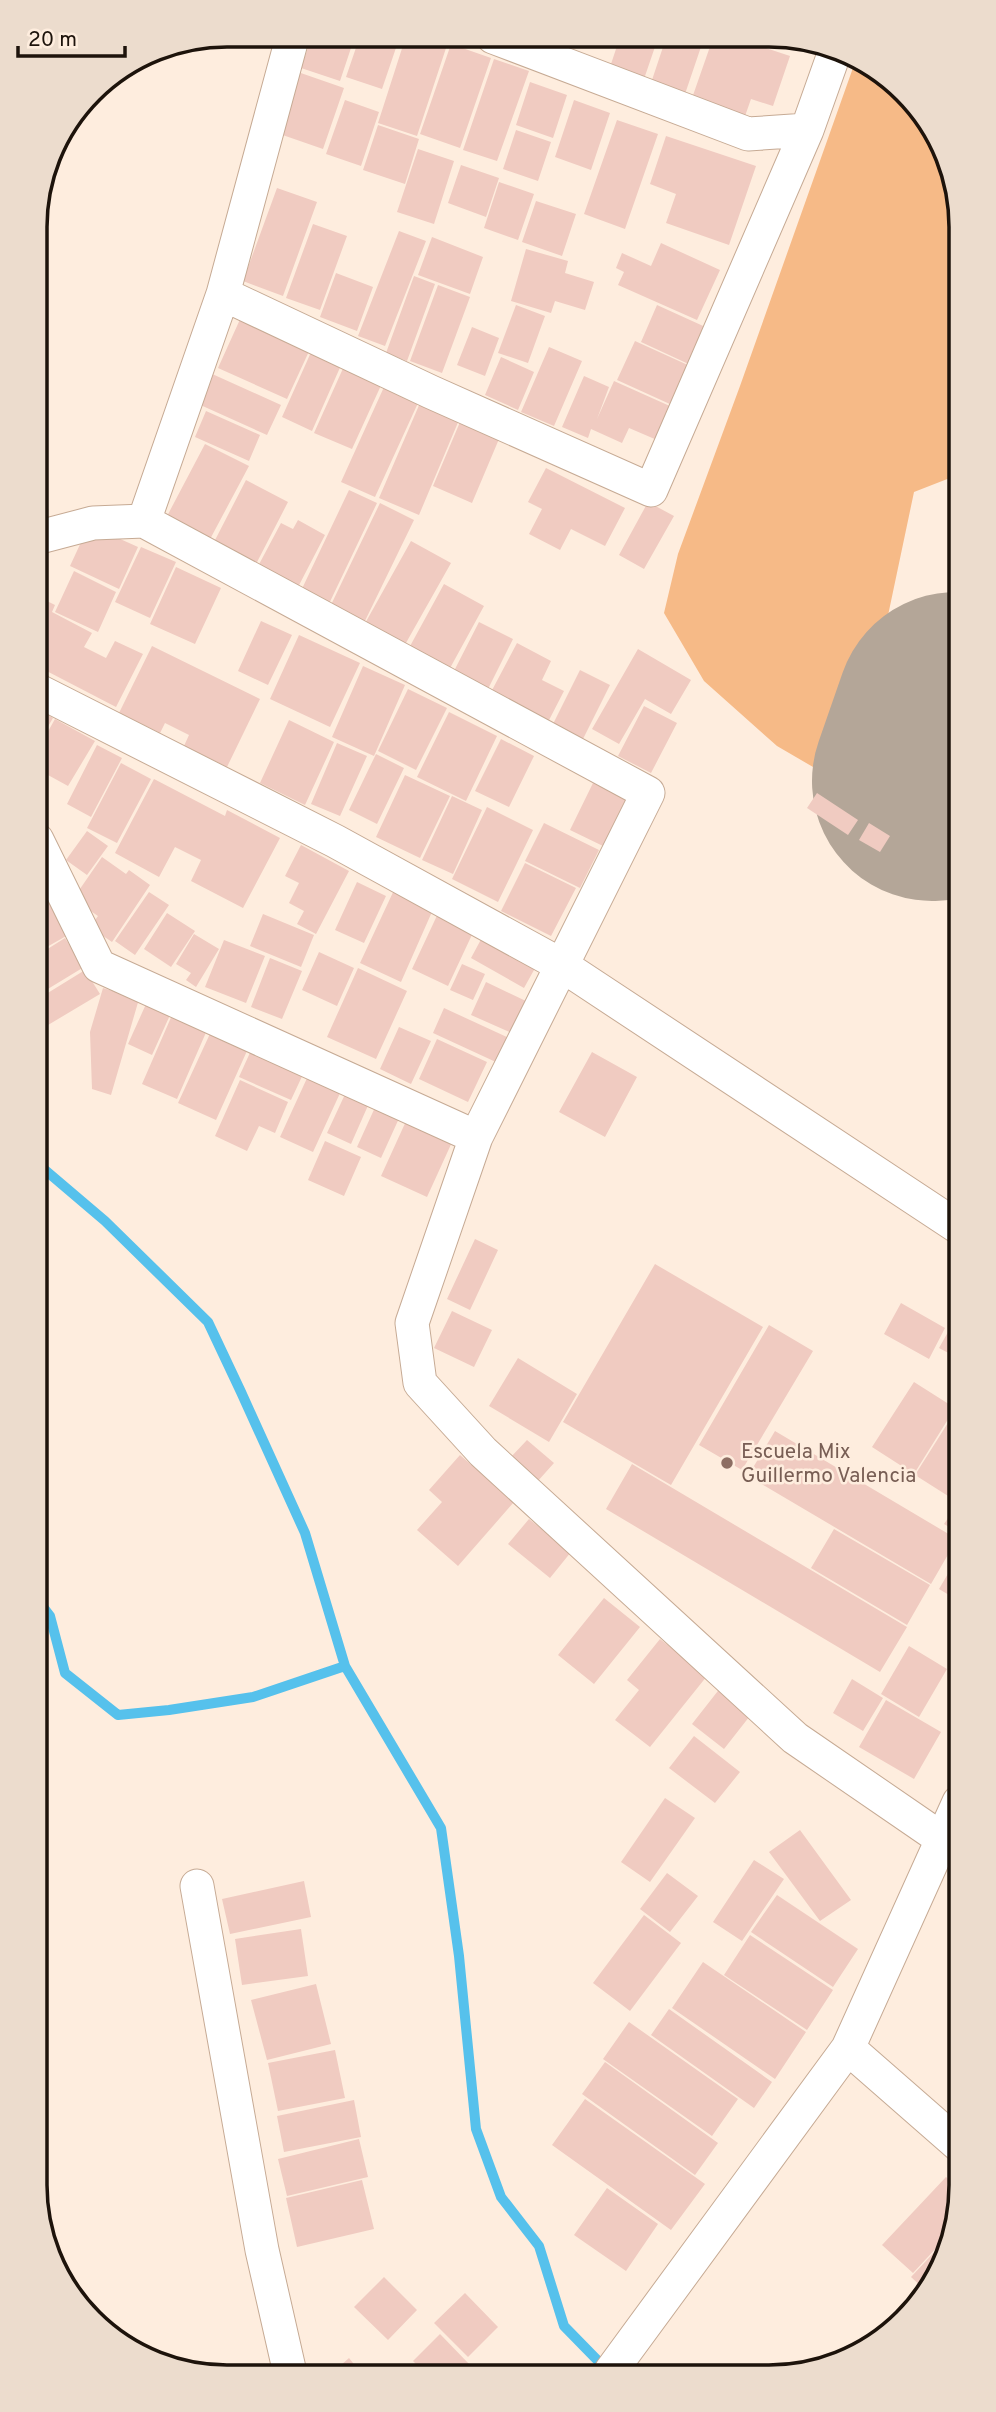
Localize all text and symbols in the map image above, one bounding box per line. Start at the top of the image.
scale bar [18,14,124,58]
text: 20 m [28,27,77,54]
place label: Escuela Mix Guillermo Valencia [741,1439,916,1490]
marker: Escuela Mix Guillermo Valencia [719,1455,735,1471]

